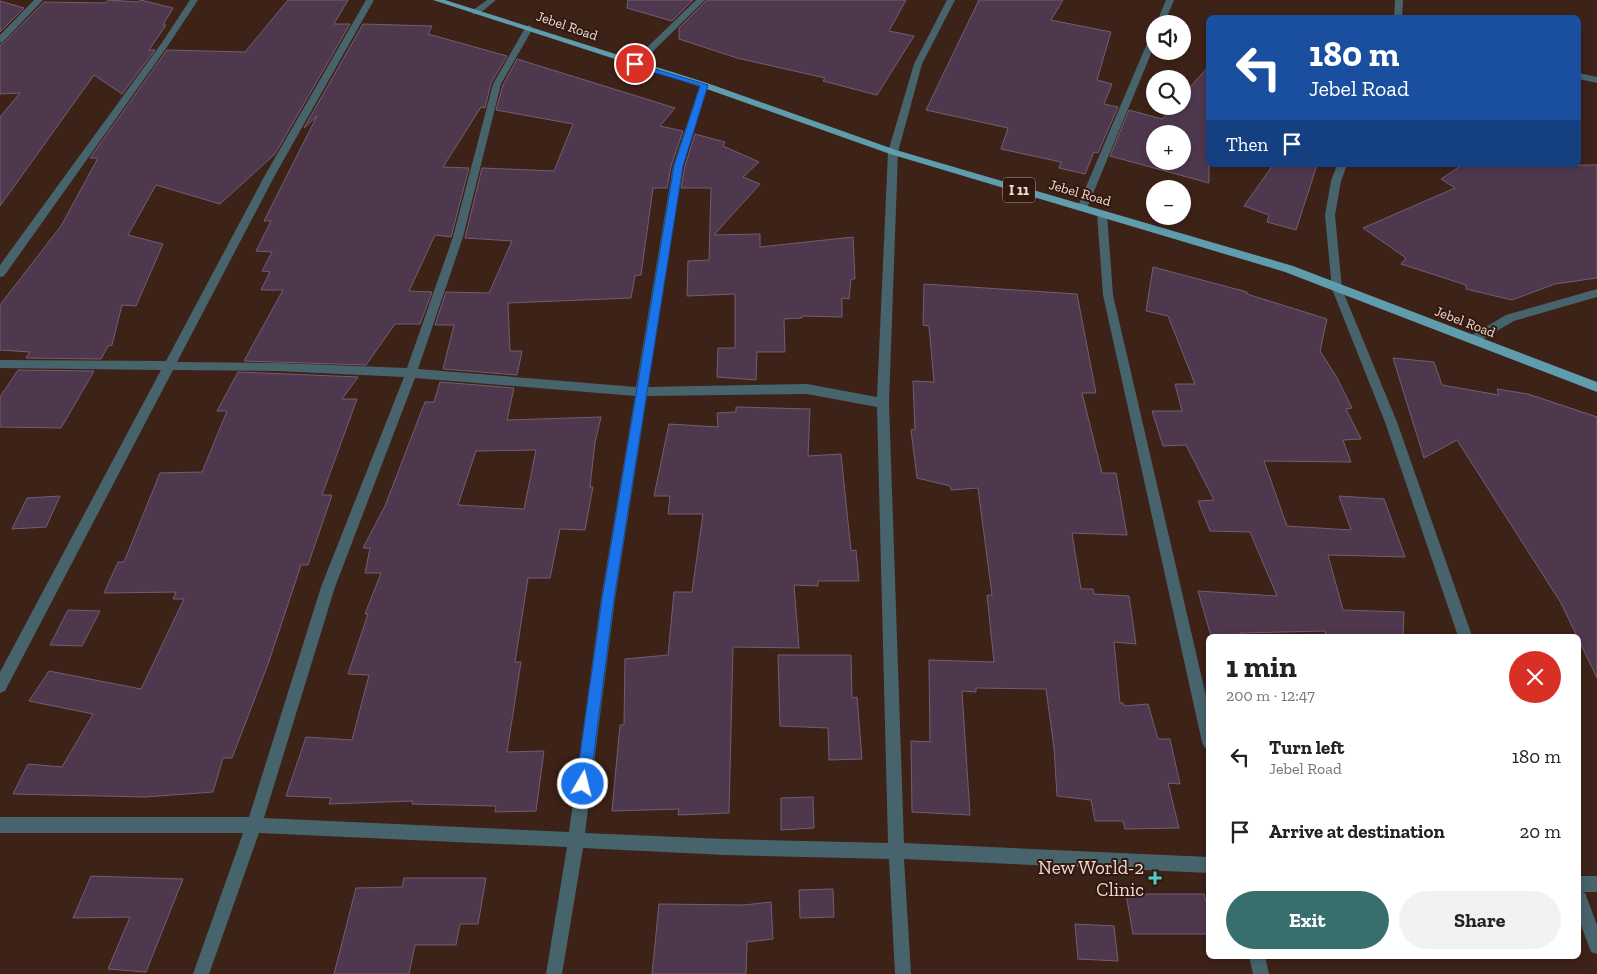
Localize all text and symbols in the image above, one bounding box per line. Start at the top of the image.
street label: Jebel Road [534,8,600,45]
map controls [1146,15,1191,225]
button: sound [1146,15,1191,60]
text: 180 m [1309,33,1399,75]
icon: left [1226,35,1291,100]
pin [614,43,656,85]
icon: arrive [621,50,649,78]
button: search [1146,70,1191,115]
text: Jebel Road [1309,75,1409,102]
button: + [1146,125,1191,170]
icon: arrive [1278,130,1306,158]
text: Then [1226,133,1268,156]
street label: Jebel Road [1047,176,1113,210]
road number: I 11 [1003,178,1035,202]
button: − [1146,180,1191,225]
street label: Jebel Road [1432,303,1498,341]
text: 1 min [1226,649,1297,685]
button: close [1509,651,1561,703]
text: 200 m · 12:47 [1226,686,1315,705]
text: Turn left [1269,736,1344,759]
icon: left [1226,743,1254,771]
text: 180 m [1512,745,1561,768]
position arrow [556,757,608,809]
text: Jebel Road [1269,759,1342,778]
icon: arrive [1226,818,1254,846]
text: Arrive at destination [1269,820,1445,843]
text: 20 m [1520,820,1561,843]
place label: New World-2 Clinic [1038,856,1144,901]
marker: New World-2 Clinic [1148,871,1162,885]
button: Exit [1226,891,1389,949]
button: Share [1399,891,1561,949]

